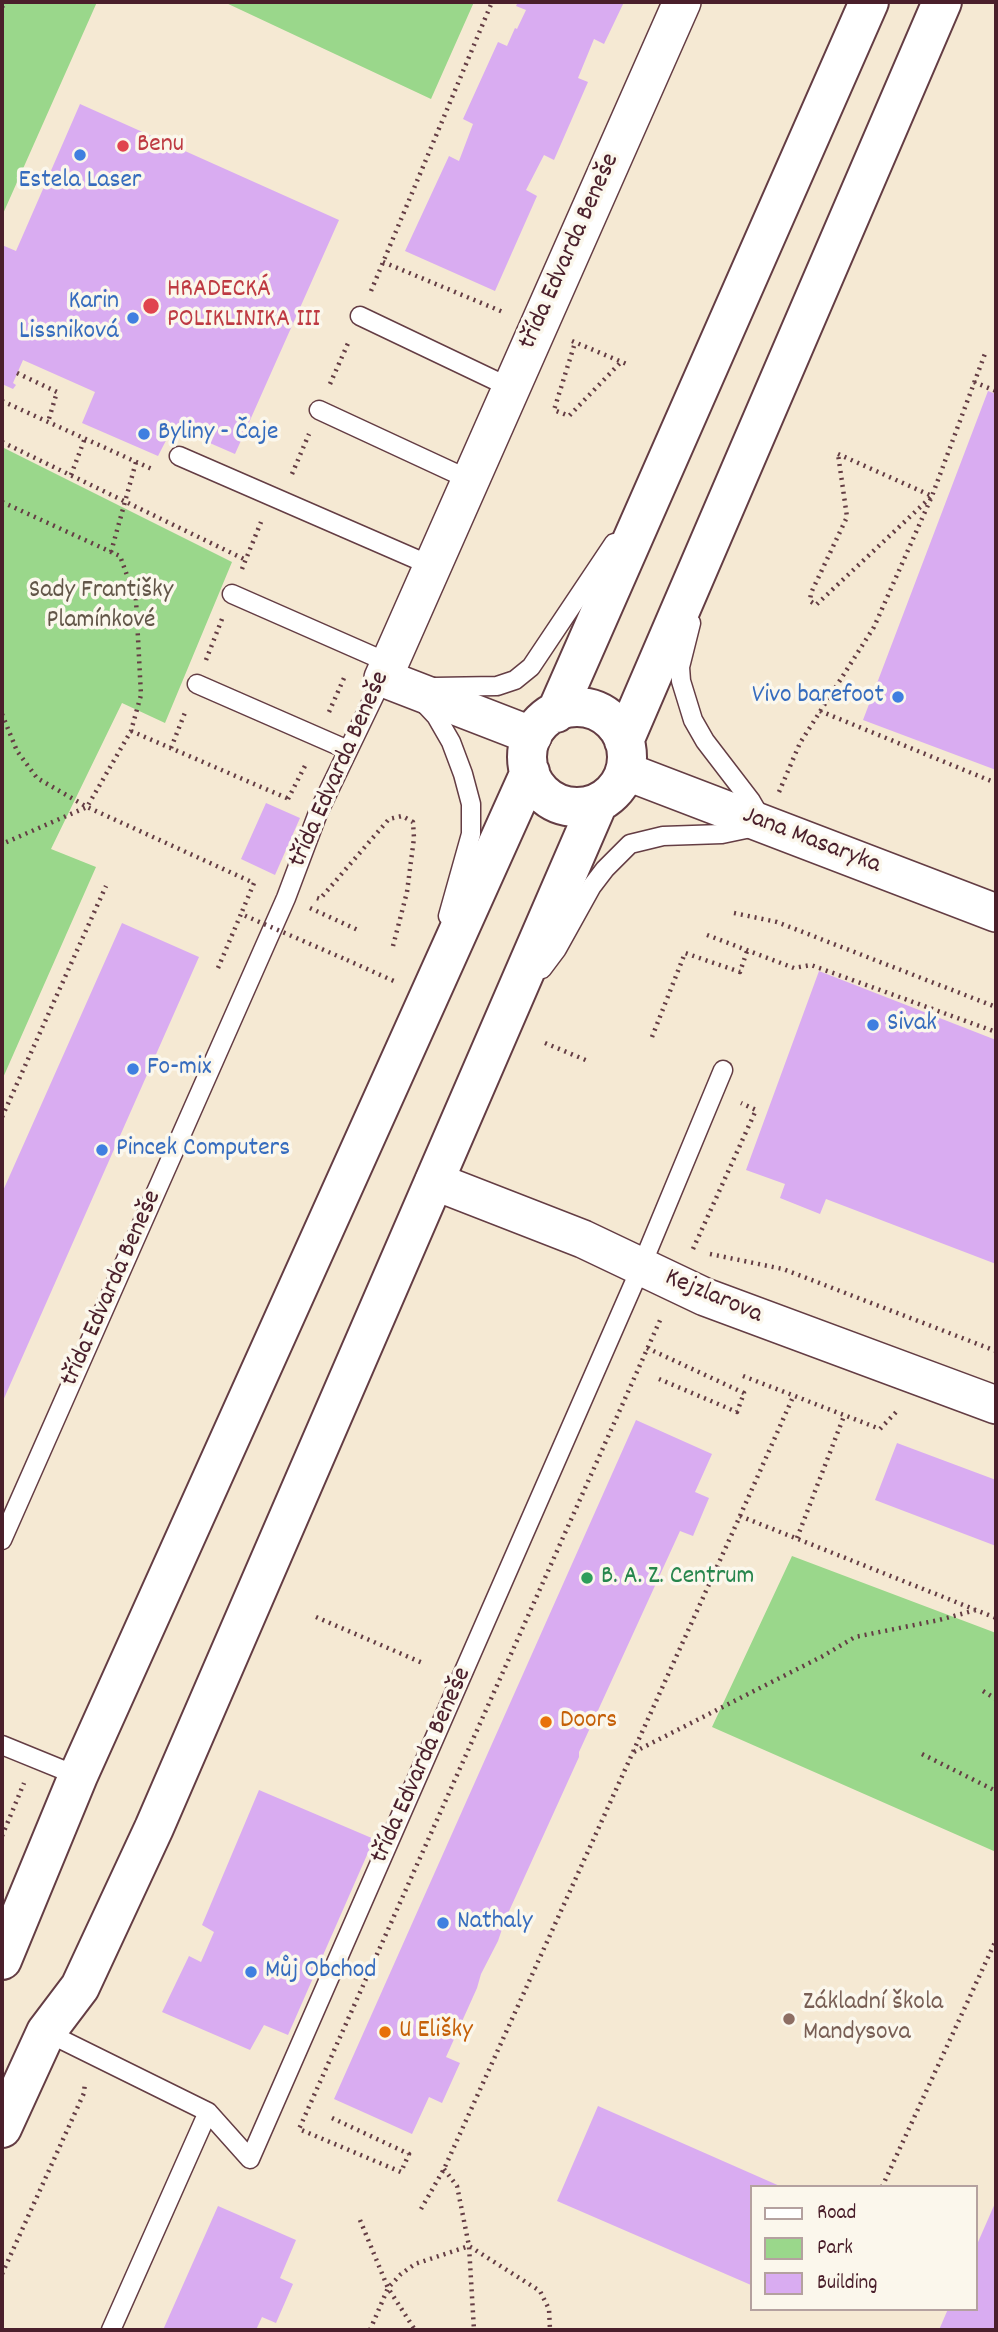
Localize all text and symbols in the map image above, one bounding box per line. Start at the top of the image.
place label: Benu [137,130,184,162]
marker: Benu [115,138,131,154]
marker: Estela Laser [72,147,88,163]
street label: třída Edvarda Beneše [514,149,628,355]
place label: Estela Laser [19,166,141,198]
place label: HRADECKÁ POLIKLINIKA III [167,275,320,336]
place label: Karin Lissniková [19,287,119,348]
marker: HRADECKÁ POLIKLINIKA III [141,296,161,316]
marker: Karin Lissniková [125,310,141,326]
place label: Byliny - Čaje [158,418,278,450]
marker: Byliny - Čaje [136,426,152,442]
park label: Sady Františky Plamínkové [29,576,173,638]
street label: třída Edvarda Beneše [284,667,398,873]
place label: Vivo barefoot [752,681,884,713]
marker: Vivo barefoot [890,689,906,705]
street label: Jana Masaryka [738,801,884,883]
place label: Sivak [887,1009,937,1041]
marker: Sivak [865,1017,881,1033]
place label: Fo-mix [147,1053,211,1085]
marker: Fo-mix [125,1061,141,1077]
place label: Pincek Computers [116,1134,290,1166]
marker: Pincek Computers [94,1142,110,1158]
street label: třída Edvarda Beneše [56,1186,170,1392]
street label: Kejzlarova [660,1264,766,1332]
place label: B. A. Z. Centrum [601,1562,754,1594]
marker: B. A. Z. Centrum [579,1570,595,1586]
street label: třída Edvarda Beneše [366,1663,480,1869]
place label: Doors [560,1706,617,1738]
marker: Doors [538,1714,554,1730]
place label: Nathaly [457,1907,532,1939]
marker: Nathaly [435,1915,451,1931]
place label: Můj Obchod [265,1956,377,1988]
marker: Můj Obchod [243,1964,259,1980]
place label: Základní škola Mandysova [803,1988,943,2050]
marker: Základní škola Mandysova [781,2011,797,2027]
place label: U Elišky [399,2016,473,2048]
marker: U Elišky [377,2024,393,2040]
legend [750,2185,977,2311]
text: Road [817,2199,856,2229]
text: Park [817,2234,853,2264]
text: Building [817,2269,877,2299]

